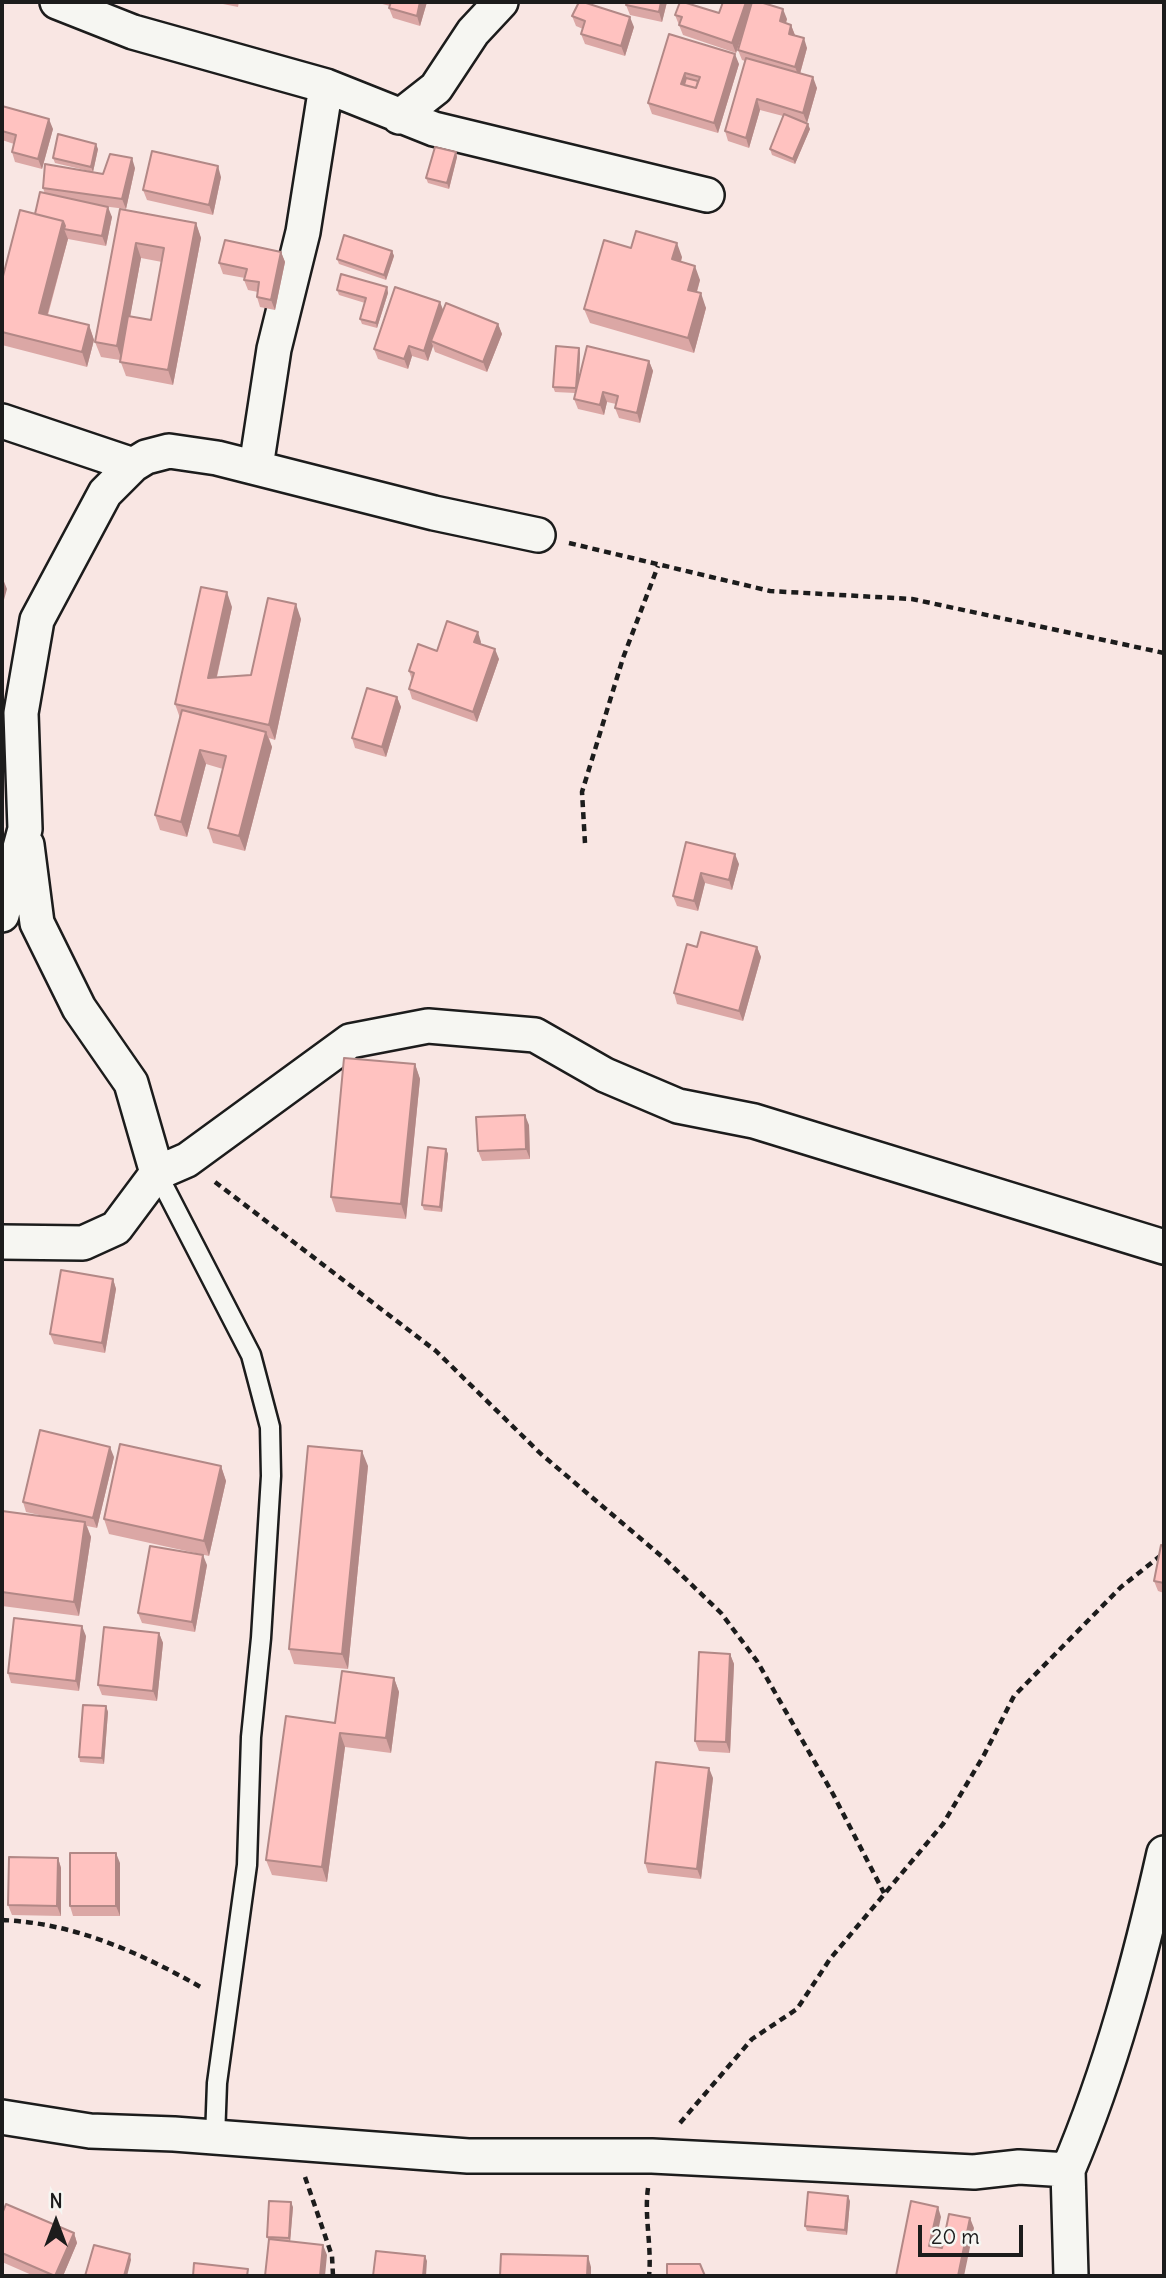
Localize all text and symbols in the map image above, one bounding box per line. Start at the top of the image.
north arrow [21,2187,91,2257]
text: N [49,2189,63,2213]
scale bar [921,2212,1026,2256]
text: 20 m [931,2223,980,2250]

